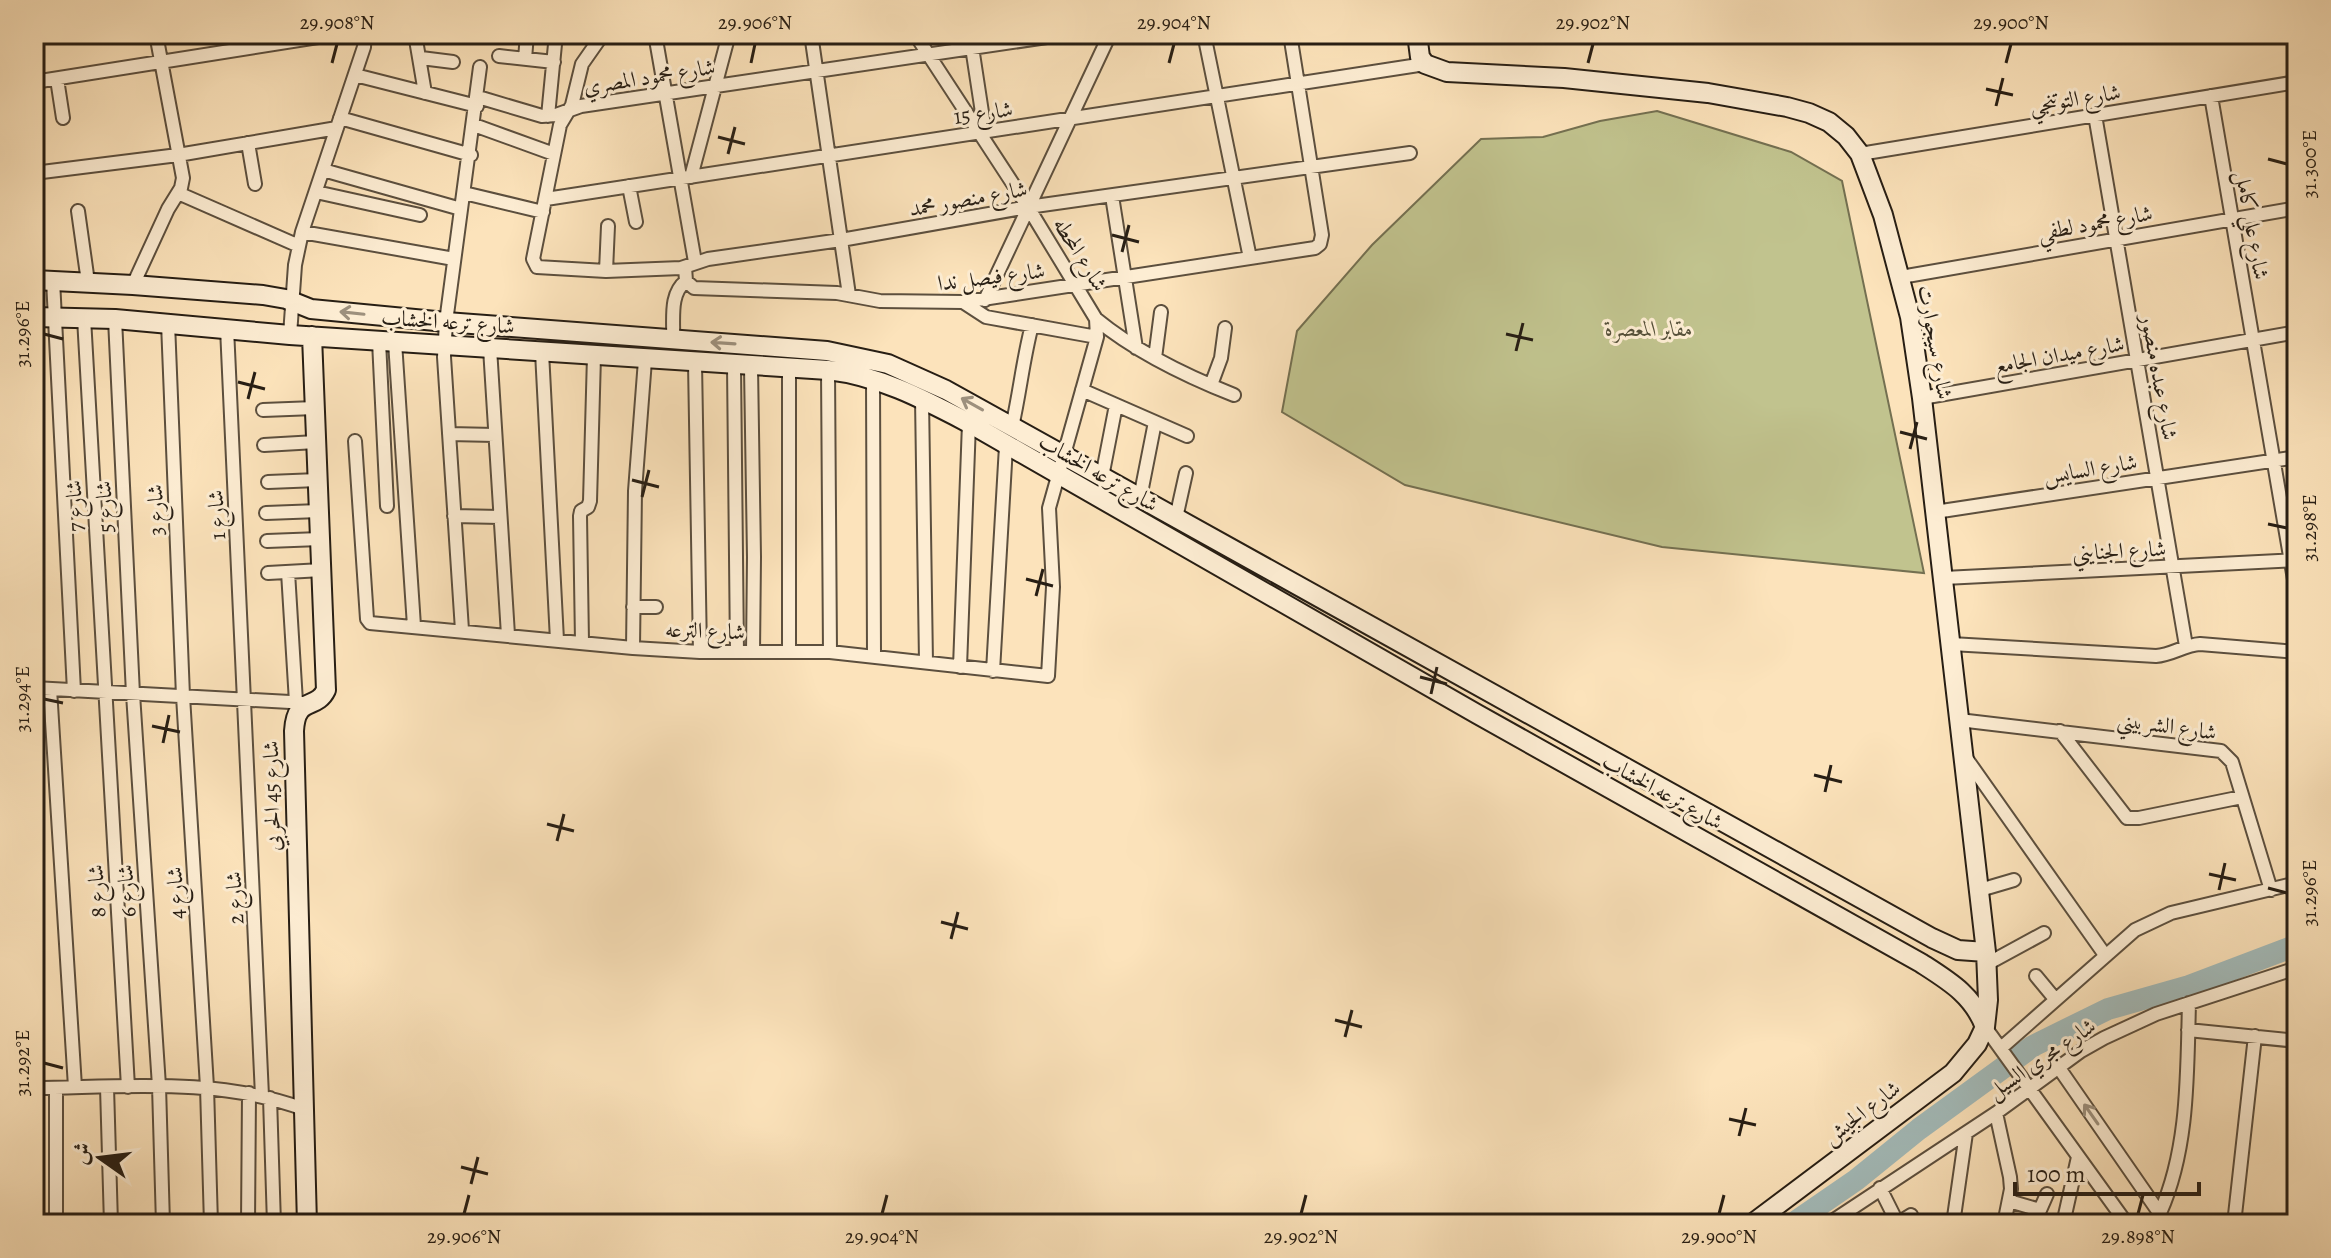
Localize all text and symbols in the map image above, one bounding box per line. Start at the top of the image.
text: 29.908°N [300,9,374,36]
text: 29.906°N [718,9,792,36]
text: 29.904°N [1137,9,1211,36]
text: 29.902°N [1556,9,1630,36]
text: 29.900°N [1973,9,2049,36]
street label: شارع محمود المصري [581,52,718,105]
street label: شارع التوتنجي [2027,77,2124,126]
street label: شارع 15 [952,94,1015,135]
text: 31.300°E [2296,130,2323,198]
street label: شارع علي كامل [2222,168,2276,283]
street label: شارع منصور محمد [907,174,1030,227]
street label: شارع محمود لطفي [2035,198,2156,255]
street label: شارع المحطه [1043,212,1115,299]
street label: شارع فيصل ندا [936,256,1047,301]
street label: شارع سيجوارت [1907,283,1960,402]
text: 31.296°E [9,301,36,367]
street label: شارع ترعه الخشاب [380,302,516,345]
one-way arrow [339,305,366,320]
street label: شارع عبده منصور [2130,310,2185,443]
park label: مقابر المعصرة [1604,314,1693,344]
street label: شارع ميدان الجامع [1992,329,2127,385]
one-way arrow [710,335,737,350]
one-way arrow [960,396,984,411]
street label: شارع ترعه الخشاب [1032,426,1164,522]
street label: شارع السايس [2041,447,2140,494]
street label: شارع 7 [59,479,94,533]
street label: شارع 5 [89,480,124,534]
street label: شارع 3 [140,483,175,536]
street label: شارع 1 [201,489,236,541]
text: 31.298°E [2296,494,2323,562]
street label: شارع الجنايني [2071,534,2167,572]
street label: شارع الترعه [664,615,746,650]
text: 31.294°E [9,666,36,732]
street label: شارع الشربيني [2115,704,2218,753]
street label: شارع 45 الحربي [256,740,291,852]
street label: شارع ترعه الخشاب [1595,746,1728,840]
text: 31.296°E [2296,860,2323,926]
street label: شارع 8 [81,863,116,918]
street label: شارع 6 [110,863,147,918]
street label: شارع 4 [160,866,195,920]
street label: شارع 2 [219,871,254,925]
street label: شارع مجري السيل [1981,1011,2104,1109]
text: 31.292°E [9,1029,36,1097]
street label: شارع الجيش [1817,1074,1908,1154]
one-way arrow [2083,1103,2099,1125]
north arrow [60,1118,140,1198]
text: ش [64,1139,99,1168]
scale bar [2015,1146,2199,1196]
text: 100 m [2027,1158,2086,1190]
text: 29.906°N [427,1223,501,1250]
text: 29.904°N [845,1223,919,1250]
text: 29.902°N [1264,1223,1338,1250]
text: 29.900°N [1681,1223,1757,1250]
text: 29.898°N [2101,1223,2175,1250]

